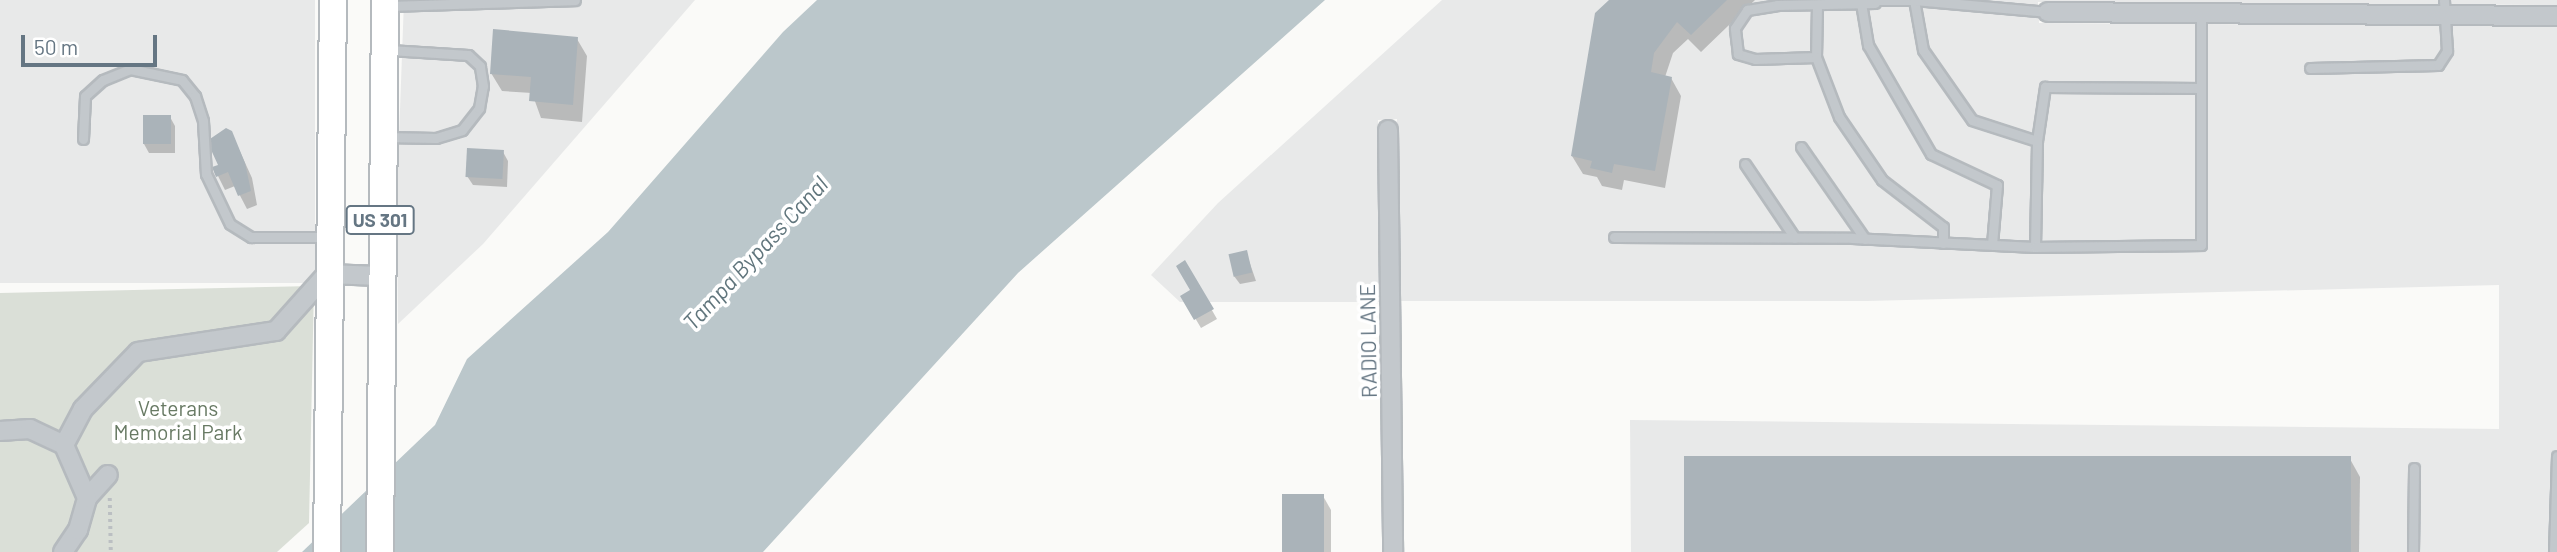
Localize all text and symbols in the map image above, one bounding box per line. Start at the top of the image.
scale bar [24,21,161,65]
text: 50 m [34,34,78,59]
water label: Tampa Bypass Canal [677,170,833,336]
road number: US 301 [345,204,415,235]
street label: RADIO LANE [1354,284,1382,398]
park label: Veterans Memorial Park [114,395,242,445]

